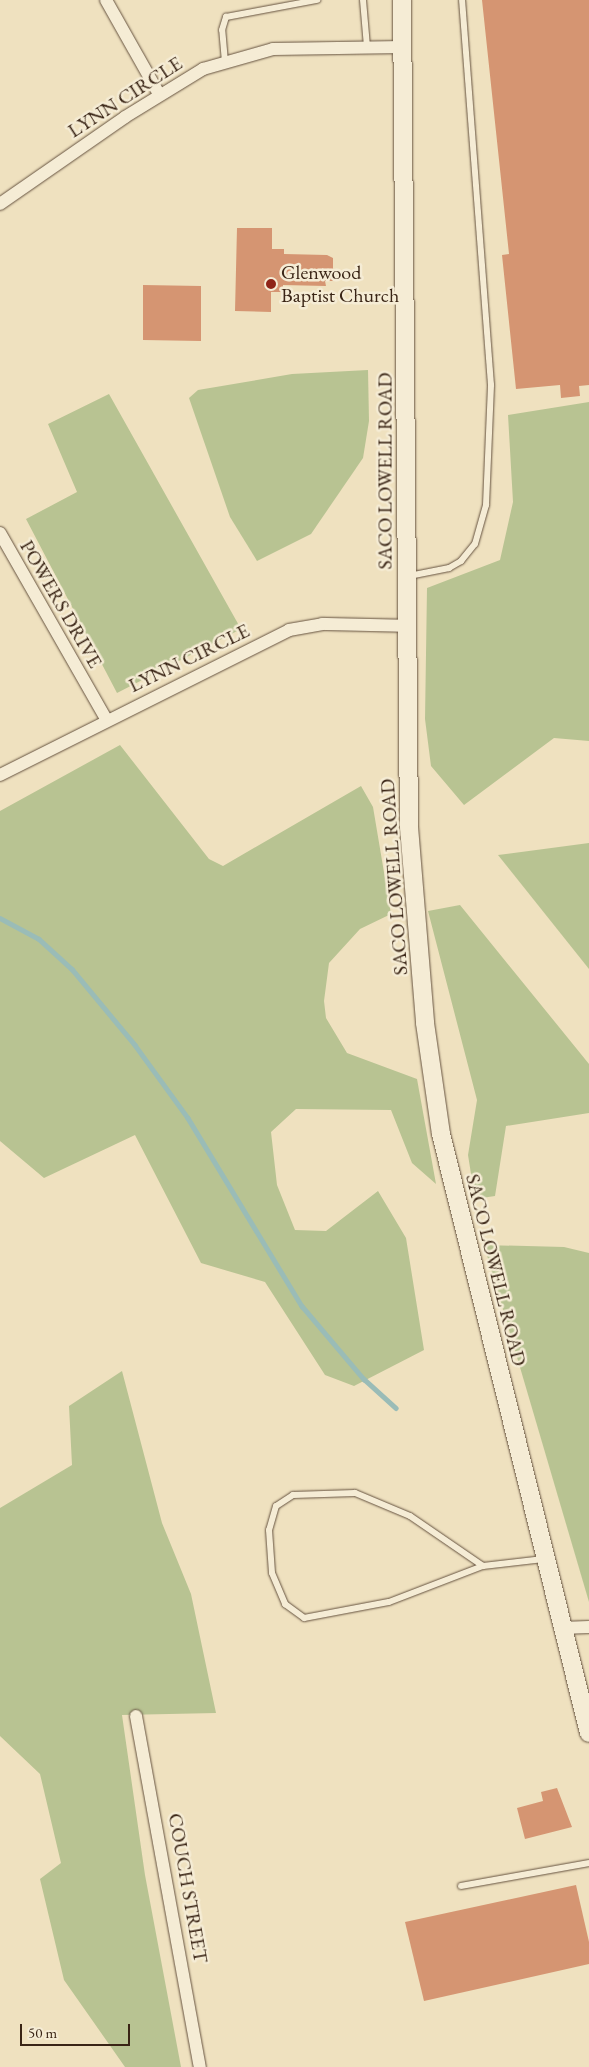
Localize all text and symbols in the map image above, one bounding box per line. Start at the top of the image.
street label: LYNN CIRCLE [63,51,187,143]
place label: Glenwood Baptist Church [281,260,399,307]
marker: Glenwood Baptist Church [265,278,277,290]
street label: SACO LOWELL ROAD [373,372,397,570]
street label: POWERS DRIVE [15,536,107,672]
street label: LYNN CIRCLE [125,618,253,698]
street label: SACO LOWELL ROAD [375,778,413,976]
street label: SACO LOWELL ROAD [461,1172,531,1368]
street label: COUCH STREET [163,1811,213,1965]
scale bar [22,2014,132,2046]
text: 50 m [28,2023,57,2042]

